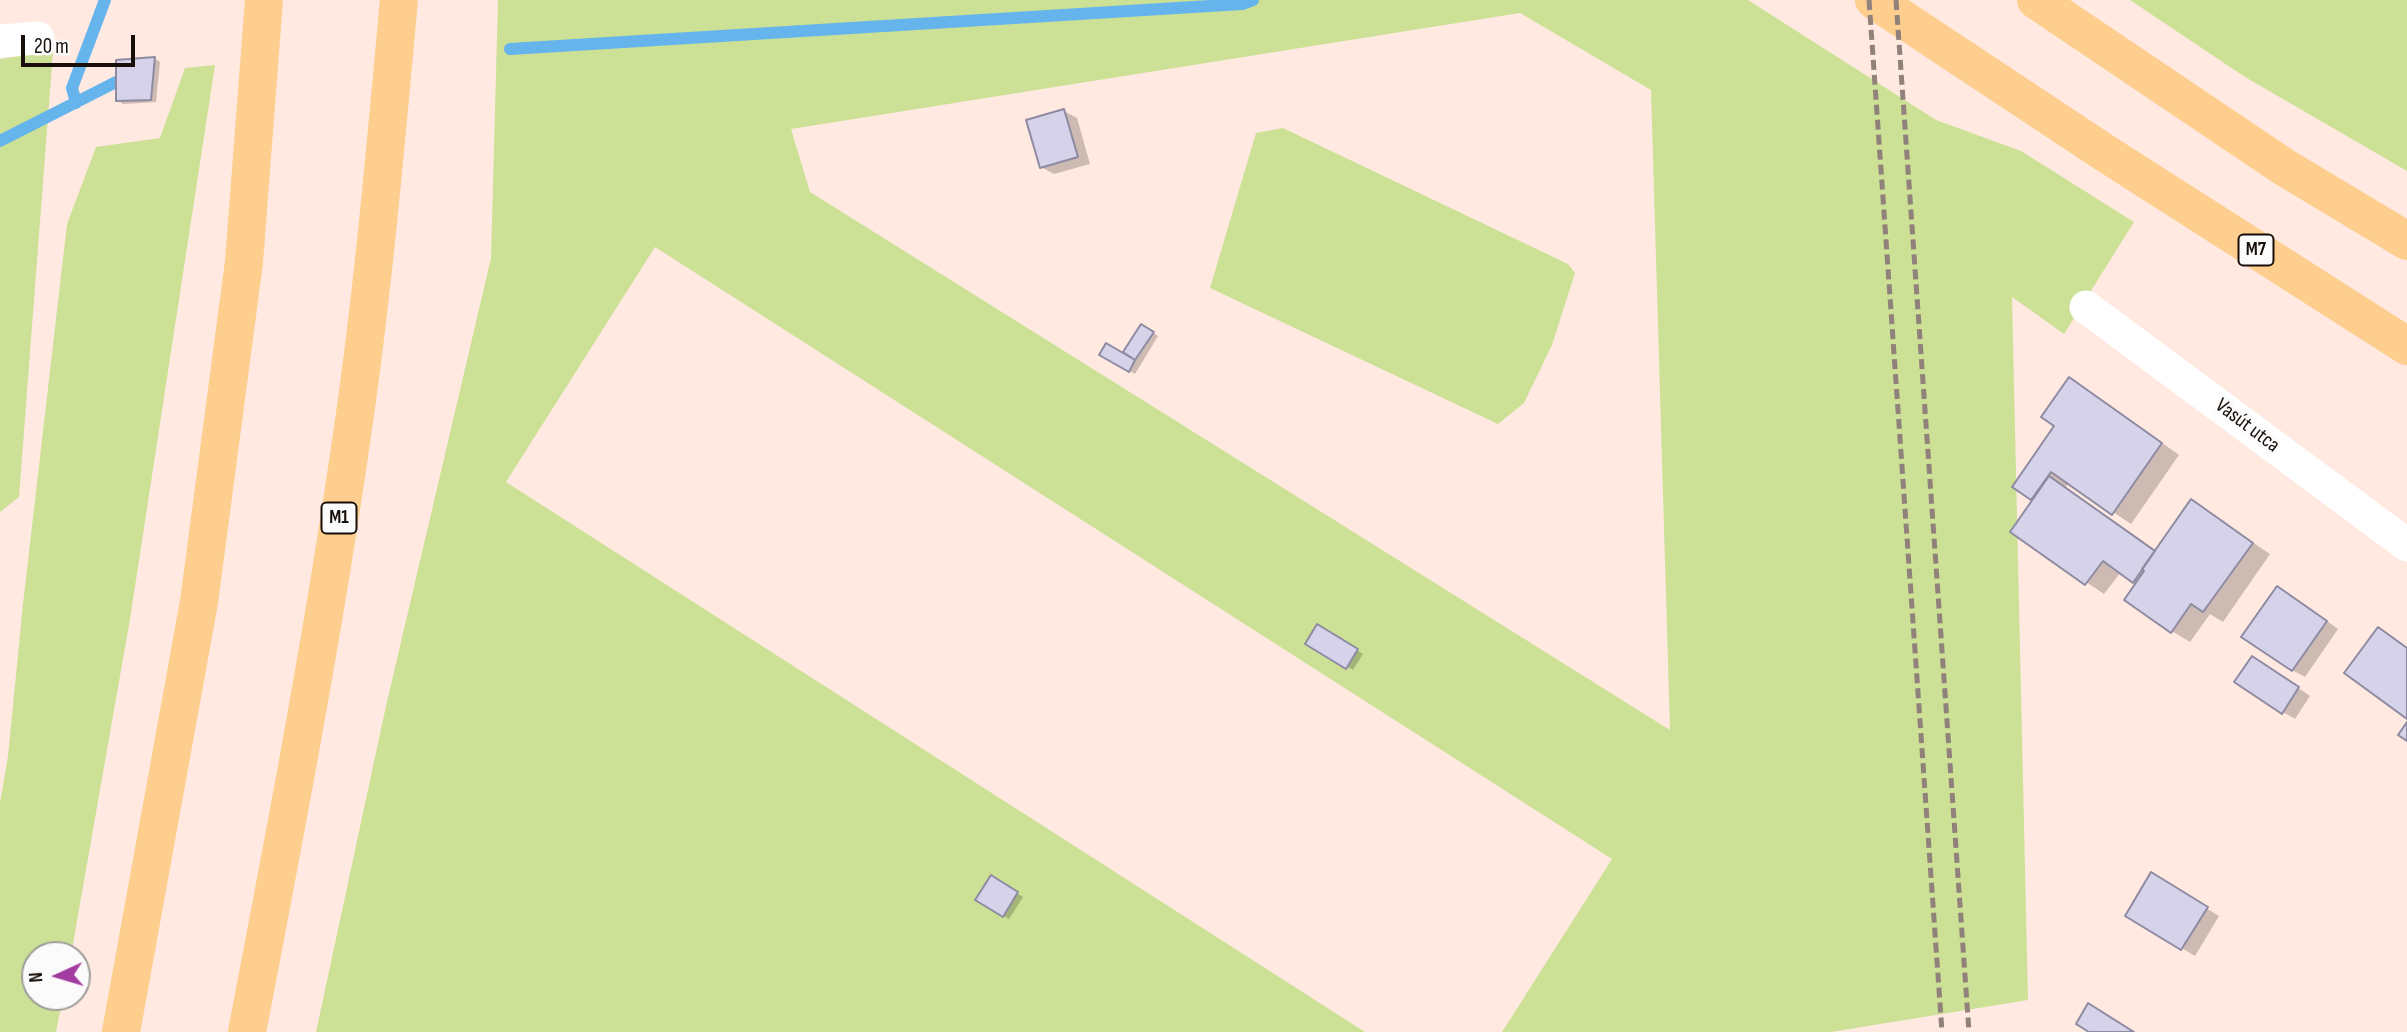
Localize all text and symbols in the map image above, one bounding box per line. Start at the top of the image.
scale bar [24,21,138,65]
text: 20 m [34,34,69,59]
road number: M7 [2238,234,2274,266]
street label: Vasút utca [2210,394,2284,458]
road number: M1 [322,503,356,534]
north arrow [21,941,91,1011]
text: N [25,971,48,983]

